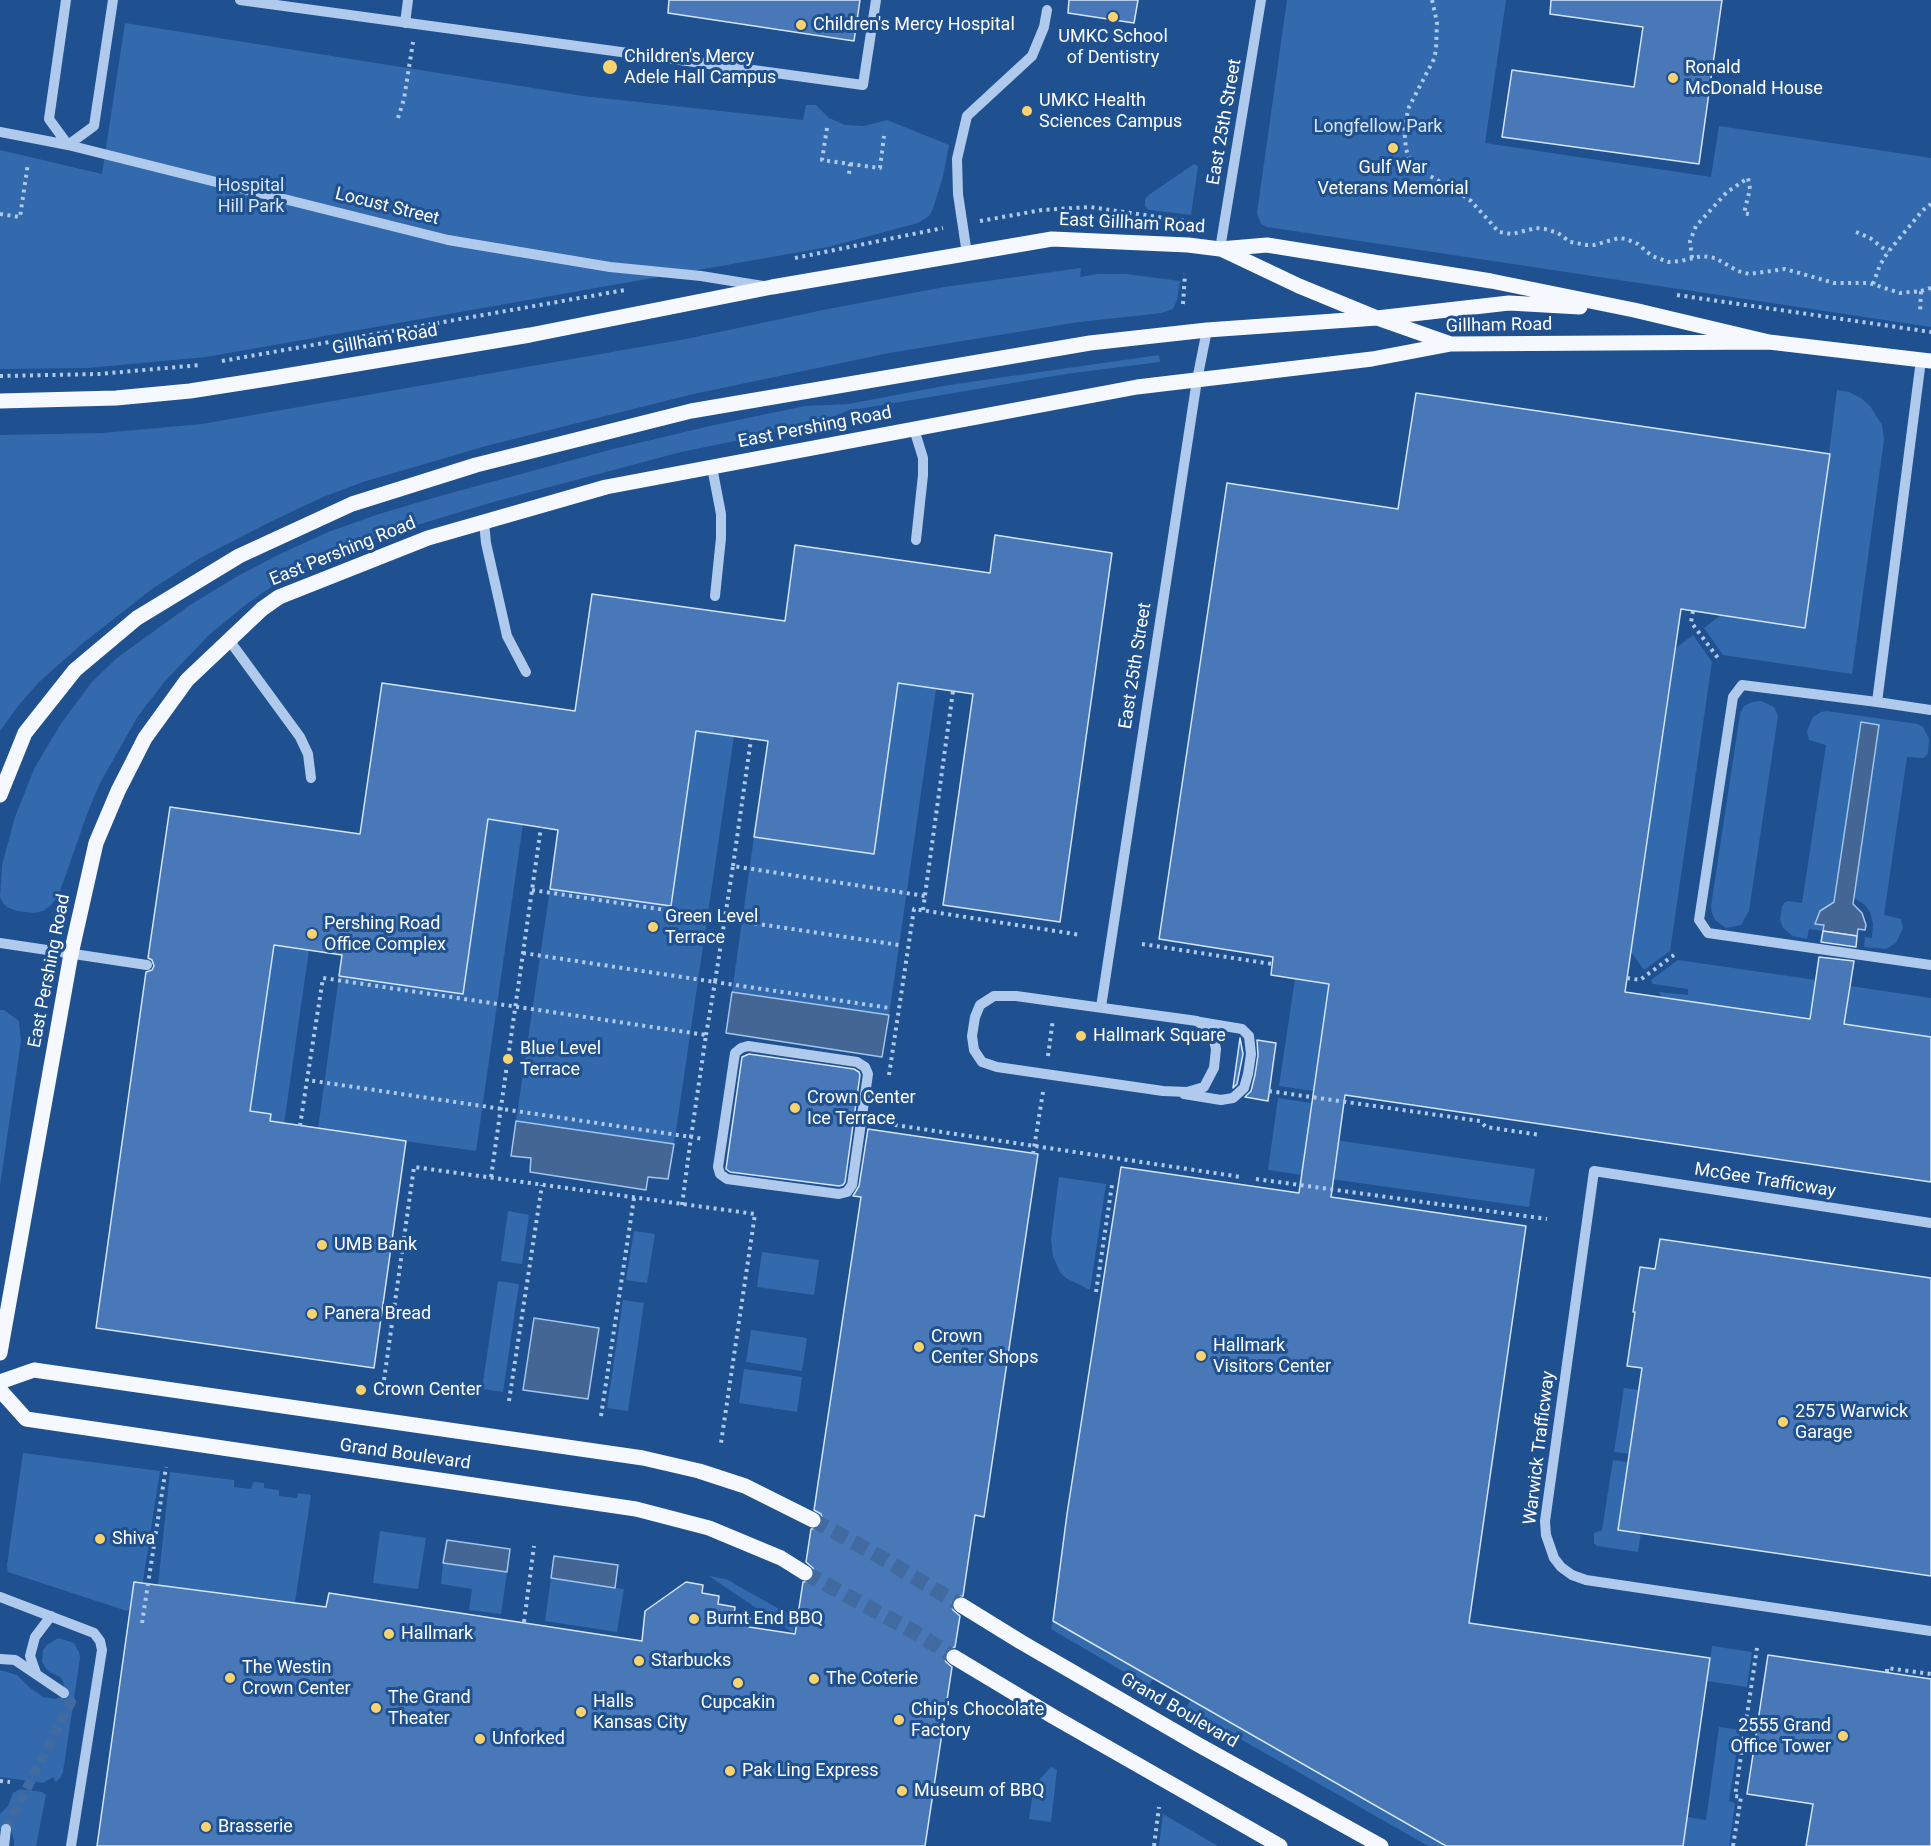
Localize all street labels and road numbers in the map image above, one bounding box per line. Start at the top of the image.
street label: East 25th Street [1203,57,1247,187]
street label: Locust Street [333,184,441,230]
street label: East Gillham Road [1058,209,1206,239]
street label: Gillham Road [1445,314,1553,338]
street label: Gillham Road [331,320,439,360]
street label: East Pershing Road [736,403,894,453]
street label: East Pershing Road [267,513,419,591]
street label: East 25th Street [1115,601,1157,731]
street label: East Pershing Road [25,892,75,1050]
street label: McGee Trafficway [1693,1159,1837,1203]
street label: Warwick Trafficway [1520,1370,1560,1526]
street label: Grand Boulevard [338,1435,472,1475]
street label: Grand Boulevard [1116,1669,1242,1753]

